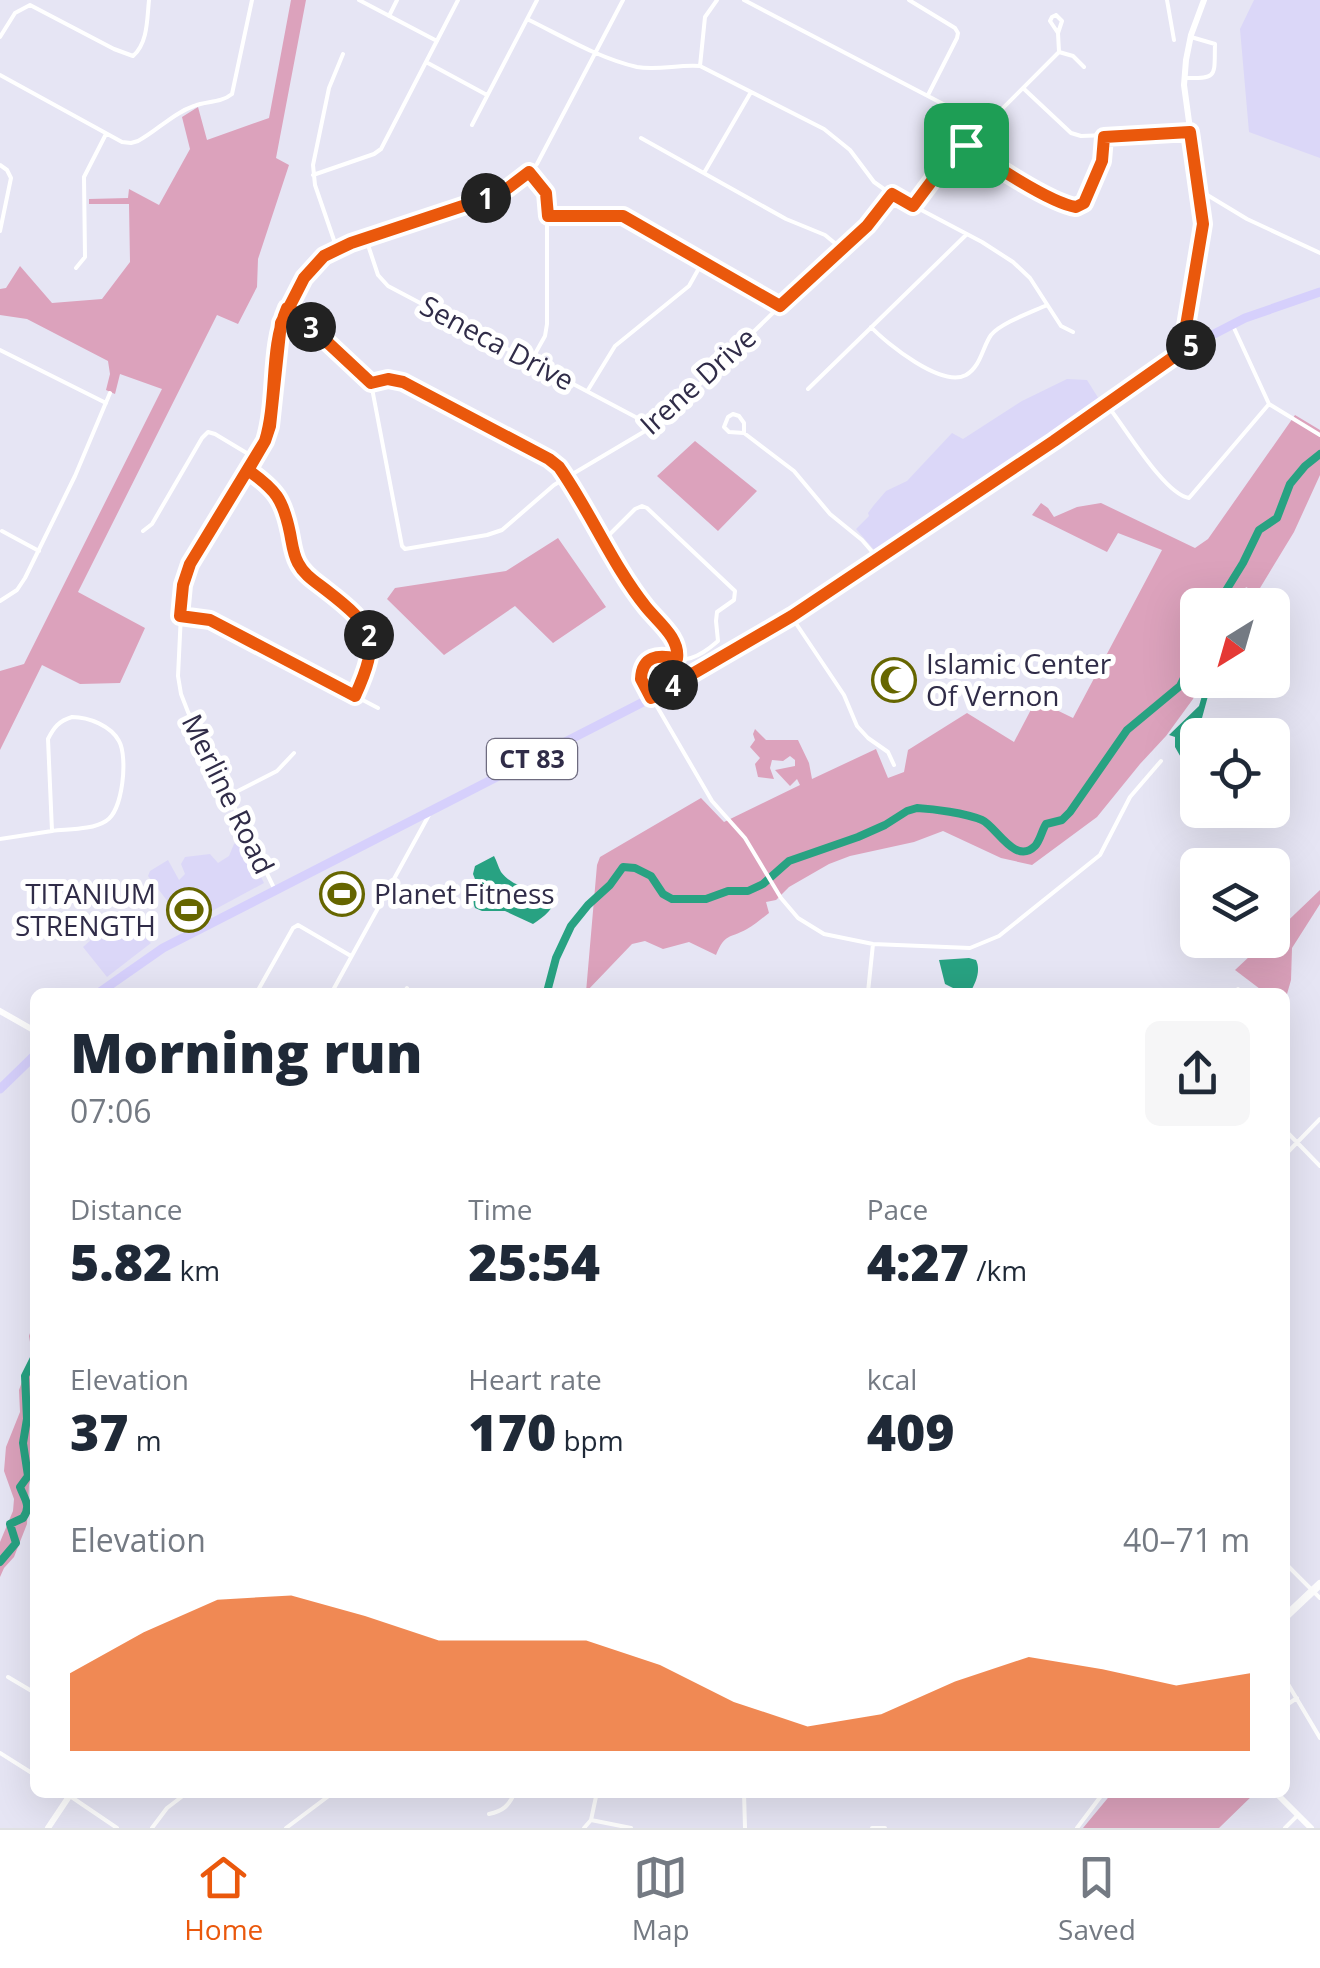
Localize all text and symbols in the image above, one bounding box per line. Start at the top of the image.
pin [924,103,1009,188]
icon: arrive [939,118,994,173]
pin: 1 [461,173,511,223]
text: 1 [478,179,494,217]
street label: Seneca Drive [414,286,581,399]
pin: 3 [286,302,336,352]
text: 3 [303,308,319,346]
street label: Irene Drive [631,318,763,442]
pin: 5 [1166,320,1216,370]
text: 5 [1183,326,1199,364]
north arrow [1180,588,1290,698]
map controls [1180,588,1290,958]
pin: 2 [344,610,394,660]
text: 2 [361,616,377,654]
place label: Islamic Center Of Vernon [926,644,1112,714]
mosque icon: Islamic Center Of Vernon [871,657,917,703]
pin: 4 [648,660,698,710]
text: 4 [665,666,681,704]
street label: Merline Road [174,707,284,880]
button: locate [1180,718,1290,828]
road number: CT 83 [487,739,577,779]
button: layers [1180,848,1290,958]
sports icon: Planet Fitness [319,871,365,917]
place label: TITANIUM STRENGTH [15,874,156,944]
place label: Planet Fitness [374,874,555,912]
sports icon: TITANIUM STRENGTH [166,887,212,933]
text: Morning run [70,1014,423,1089]
button: share [1145,1021,1250,1126]
text: 07:06 [70,1089,152,1132]
text: Distance [70,1190,183,1228]
text: Time [468,1190,532,1228]
text: Pace [867,1190,928,1228]
text: 5.82 [70,1228,172,1296]
text: 25:54 [468,1228,600,1296]
text: 4:27 [867,1228,969,1296]
text: km [172,1251,220,1289]
text: /km [969,1251,1027,1289]
text: Elevation [70,1360,189,1398]
text: Heart rate [468,1360,602,1398]
text: kcal [867,1360,917,1398]
text: 37 [70,1398,129,1466]
text: 170 [468,1398,556,1466]
text: 409 [867,1398,955,1466]
text: m [129,1421,162,1459]
text: bpm [556,1421,624,1459]
text: Elevation [70,1518,206,1561]
text: 40–71 m [1123,1518,1250,1561]
tab: Home [184,1850,263,1948]
tab: Map [632,1850,690,1948]
tab: Saved [1058,1850,1136,1948]

